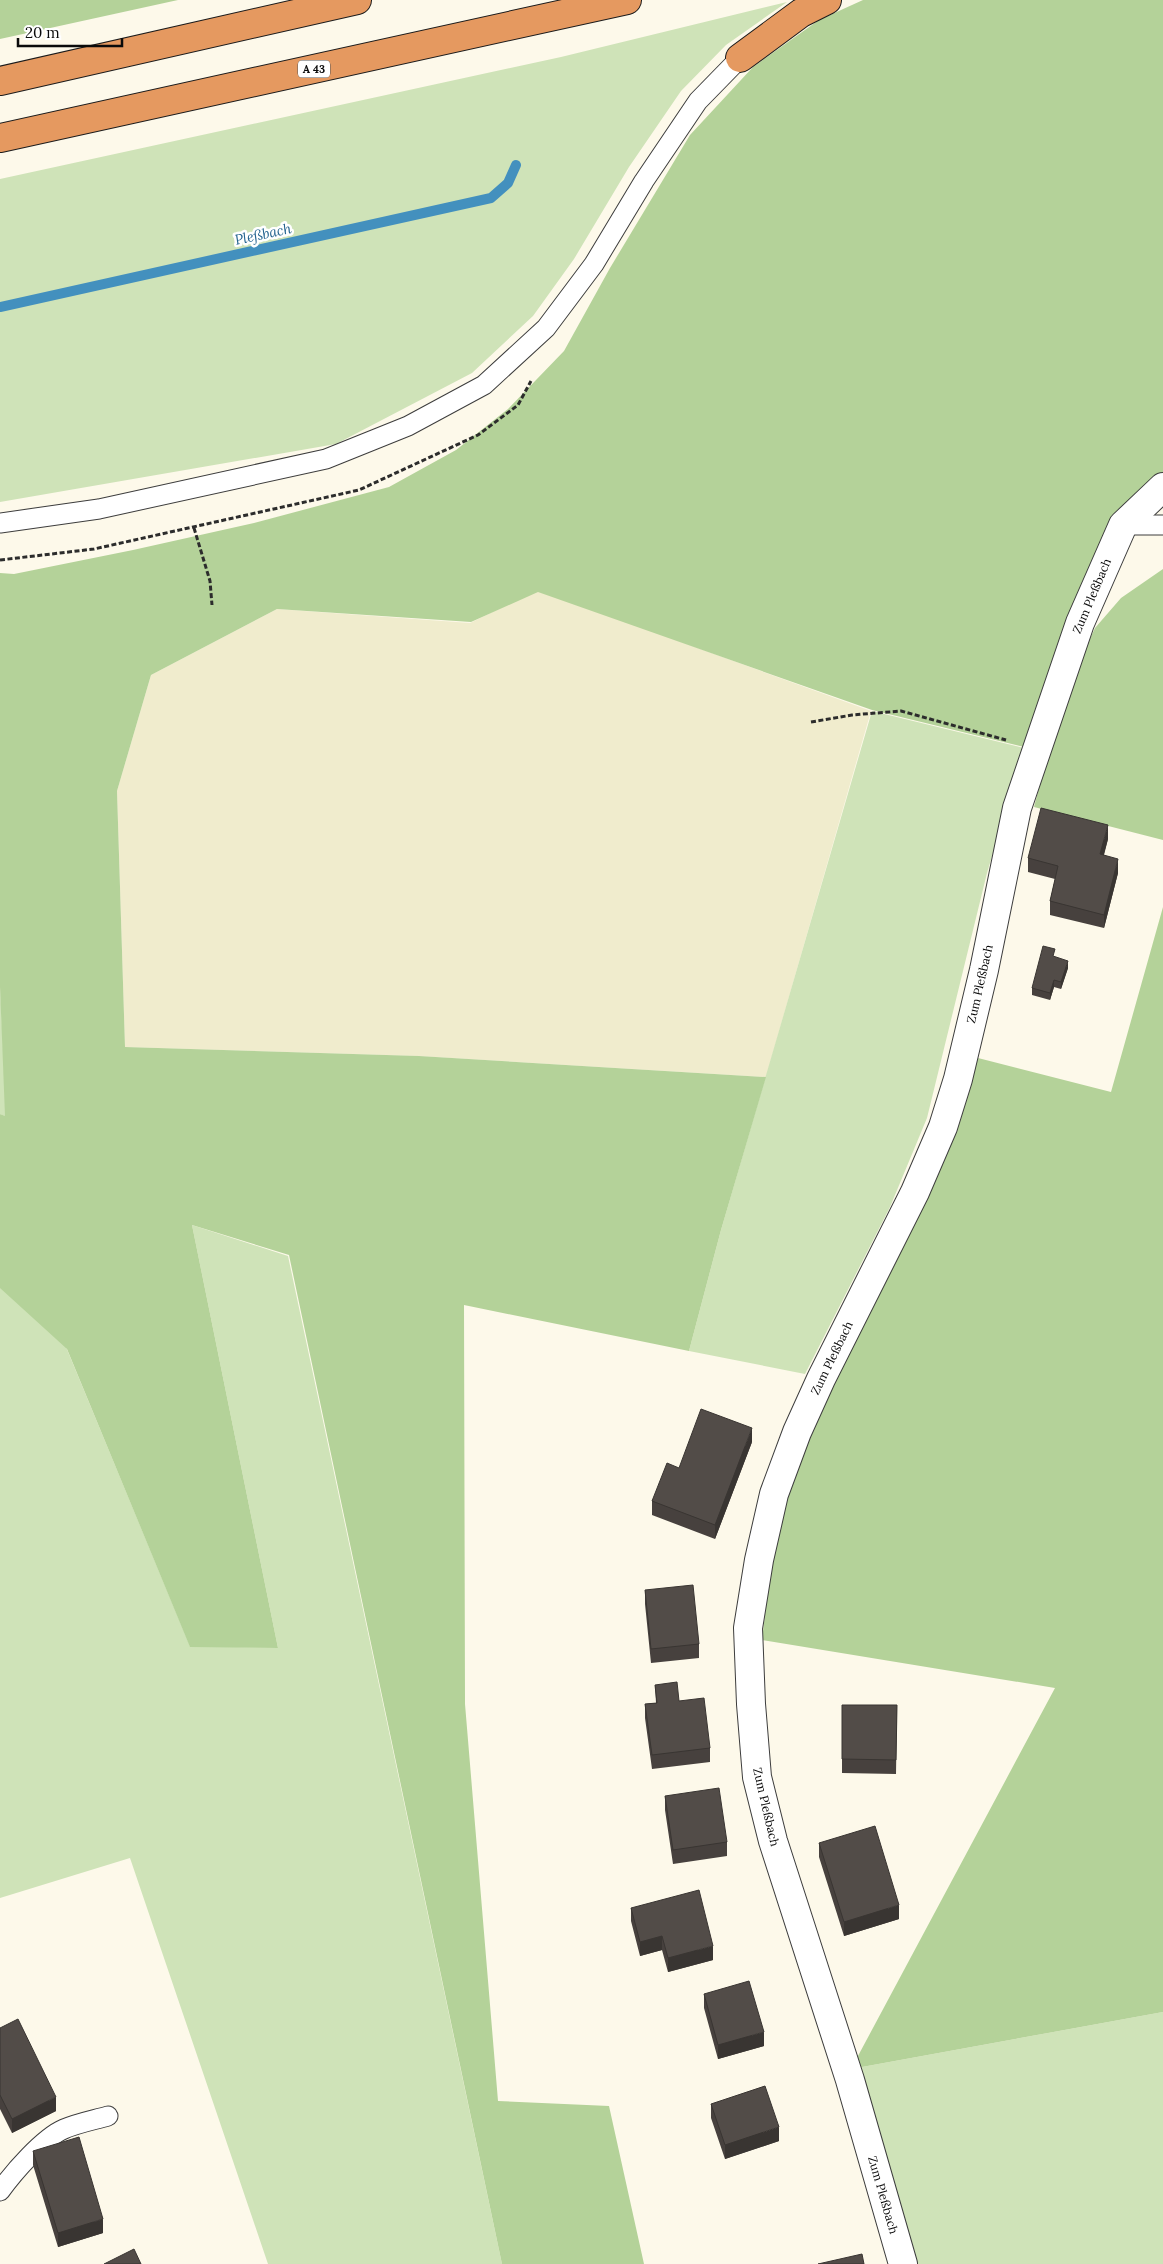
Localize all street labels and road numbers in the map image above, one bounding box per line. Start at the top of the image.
road number: A 43 [298,61,330,78]
street label: Zum Pleßbach [1069,556,1114,636]
street label: Zum Pleßbach [963,943,996,1025]
street label: Zum Pleßbach [807,1318,856,1397]
street label: Zum Pleßbach [750,1766,783,1848]
street label: Zum Pleßbach [865,2154,902,2236]

